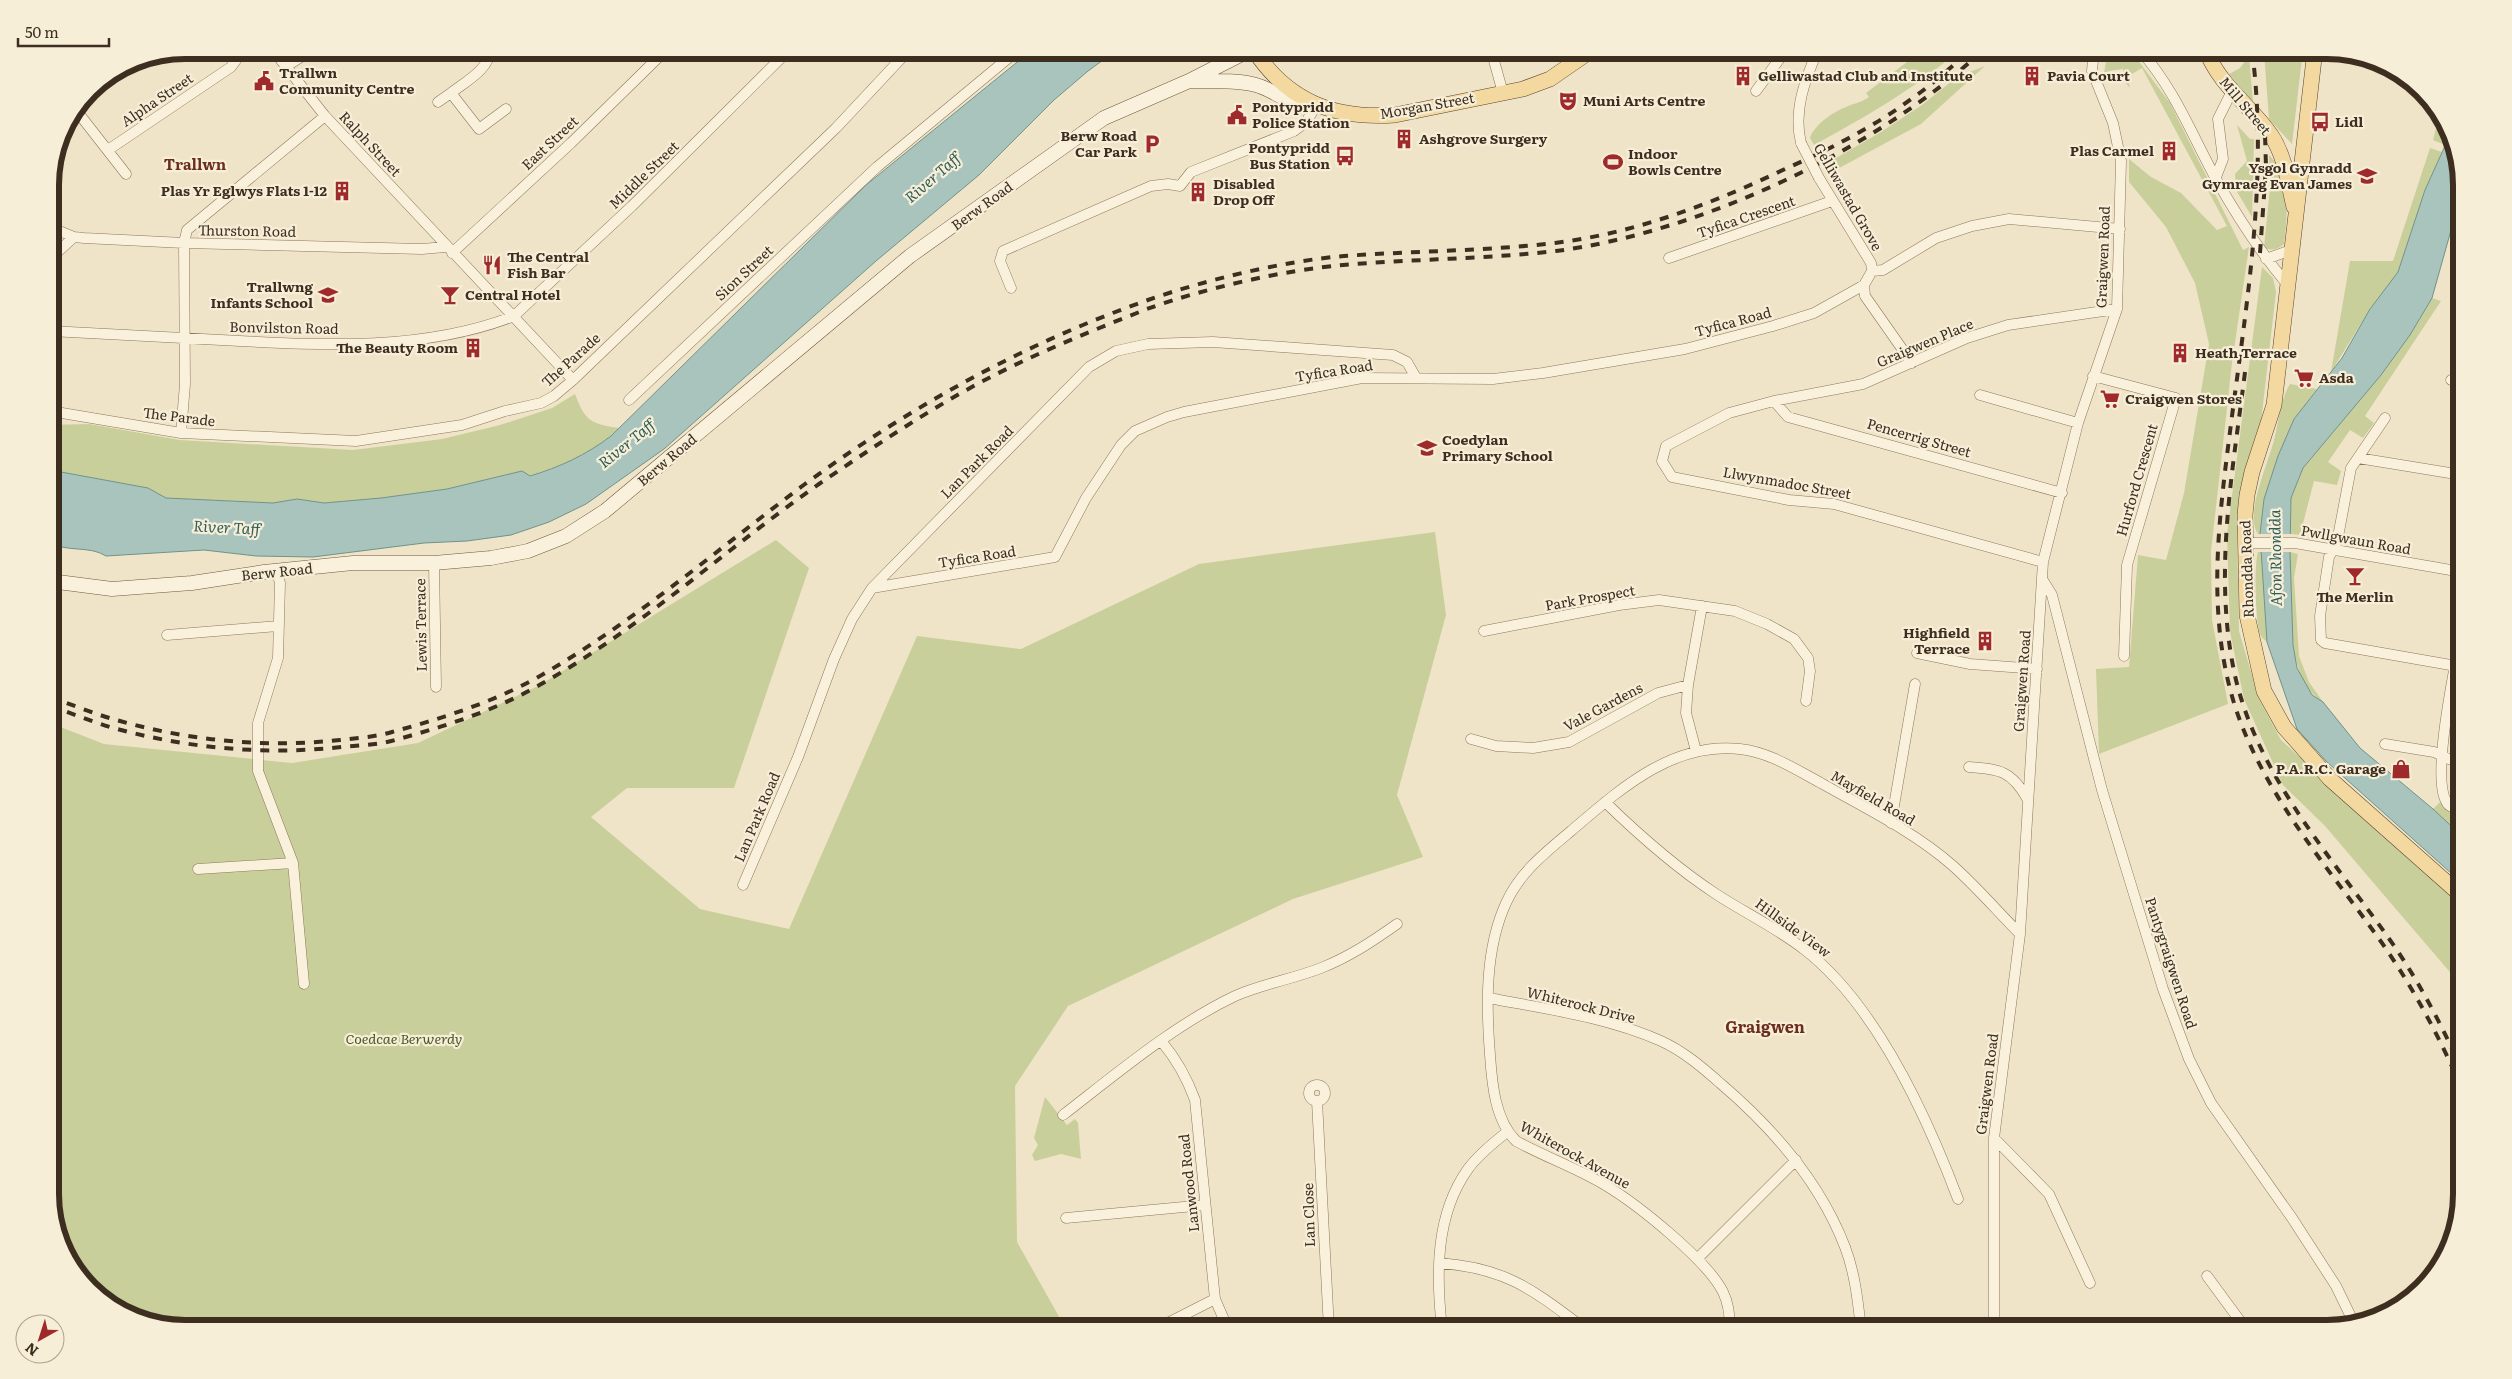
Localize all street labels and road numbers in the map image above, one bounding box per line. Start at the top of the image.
street label: Alpha Street [116,67,197,131]
street label: Mill Street [2215,72,2276,139]
street label: Morgan Street [1378,87,1476,123]
street label: Ralph Street [335,106,406,181]
street label: East Street [517,111,582,174]
street label: Middle Street [604,136,683,213]
street label: Gelliwastad Grove [1810,139,1888,254]
street label: Berw Road [946,176,1017,234]
street label: Tyfica Crescent [1694,190,1798,242]
street label: Graigwen Road [2090,205,2114,308]
street label: Thurston Road [198,219,297,241]
street label: Sion Street [710,240,777,305]
street label: Tyfica Road [1692,301,1774,341]
street label: Graigwen Place [1873,313,1976,371]
street label: Bonvilston Road [229,316,339,338]
street label: The Parade [537,327,604,391]
street label: Tyfica Road [1293,354,1375,386]
street label: The Parade [142,402,217,430]
street label: Pencerrig Street [1865,413,1974,462]
street label: Lan Park Road [935,420,1018,502]
street label: Hurford Crescent [2110,421,2162,538]
street label: Berw Road [632,428,701,490]
street label: Llwynmadoc Street [1721,461,1853,503]
street label: Rhondda Road [2234,519,2258,618]
street label: Pwllgwaun Road [2300,519,2413,559]
street label: Tyfica Road [936,540,1018,572]
street label: Berw Road [240,557,314,585]
street label: Lewis Terrace [409,578,431,672]
street label: Park Prospect [1543,579,1637,615]
street label: Graigwen Road [2007,629,2035,733]
street label: Vale Gardens [1559,677,1646,735]
street label: Mayfield Road [1828,765,1920,830]
street label: Lan Park Road [728,768,784,865]
street label: Hillside View [1752,893,1836,962]
street label: Pantygraigwen Road [2141,894,2203,1032]
street label: Whiterock Drive [1525,981,1638,1027]
street label: Graigwen Road [1970,1032,2002,1136]
street label: Whiterock Avenue [1517,1115,1634,1193]
street label: Lanwood Road [1173,1133,1203,1233]
street label: Lan Close [1297,1183,1319,1247]

